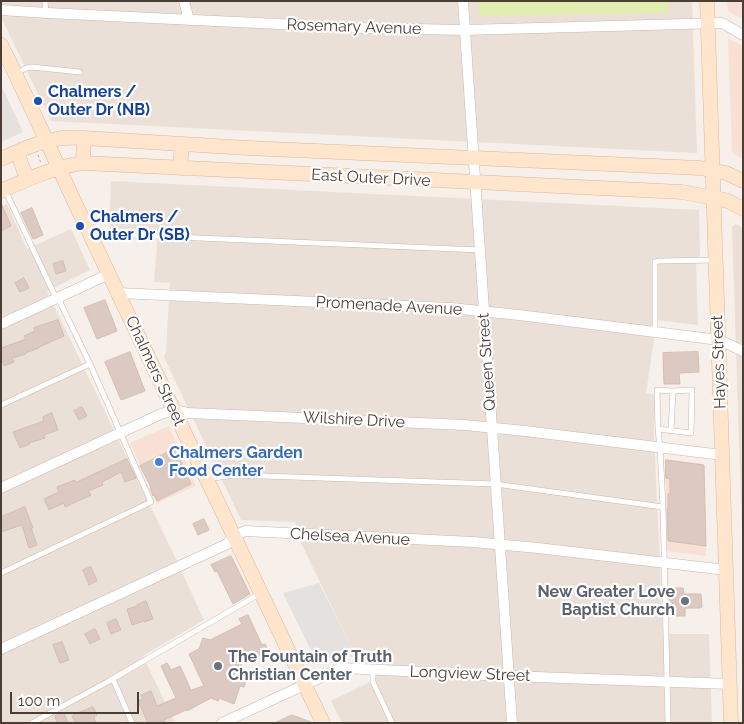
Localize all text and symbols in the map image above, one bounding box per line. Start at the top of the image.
street label: Rosemary Avenue [286,15,422,39]
place label: Chalmers / Outer Dr (NB) [48,82,150,120]
marker: Chalmers / Outer Dr (NB) [32,95,44,107]
street label: East Outer Drive [311,165,431,191]
place label: Chalmers / Outer Dr (SB) [90,207,190,245]
marker: Chalmers / Outer Dr (SB) [74,220,86,232]
street label: Promenade Avenue [315,293,463,319]
street label: Queen Street [474,312,500,412]
street label: Chalmers Street [121,313,189,429]
street label: Hayes Street [708,315,730,409]
street label: Wilshire Drive [303,408,405,432]
place label: Chalmers Garden Food Center [169,443,303,481]
marker: Chalmers Garden Food Center [153,456,165,468]
street label: Chelsea Avenue [290,524,410,550]
place label: New Greater Love Baptist Church [538,582,675,620]
marker: New Greater Love Baptist Church [679,595,691,607]
place label: The Fountain of Truth Christian Center [228,647,392,685]
marker: The Fountain of Truth Christian Center [212,660,224,672]
street label: Longview Street [409,662,531,686]
scale bar [12,682,141,714]
text: 100 m [18,692,60,710]

